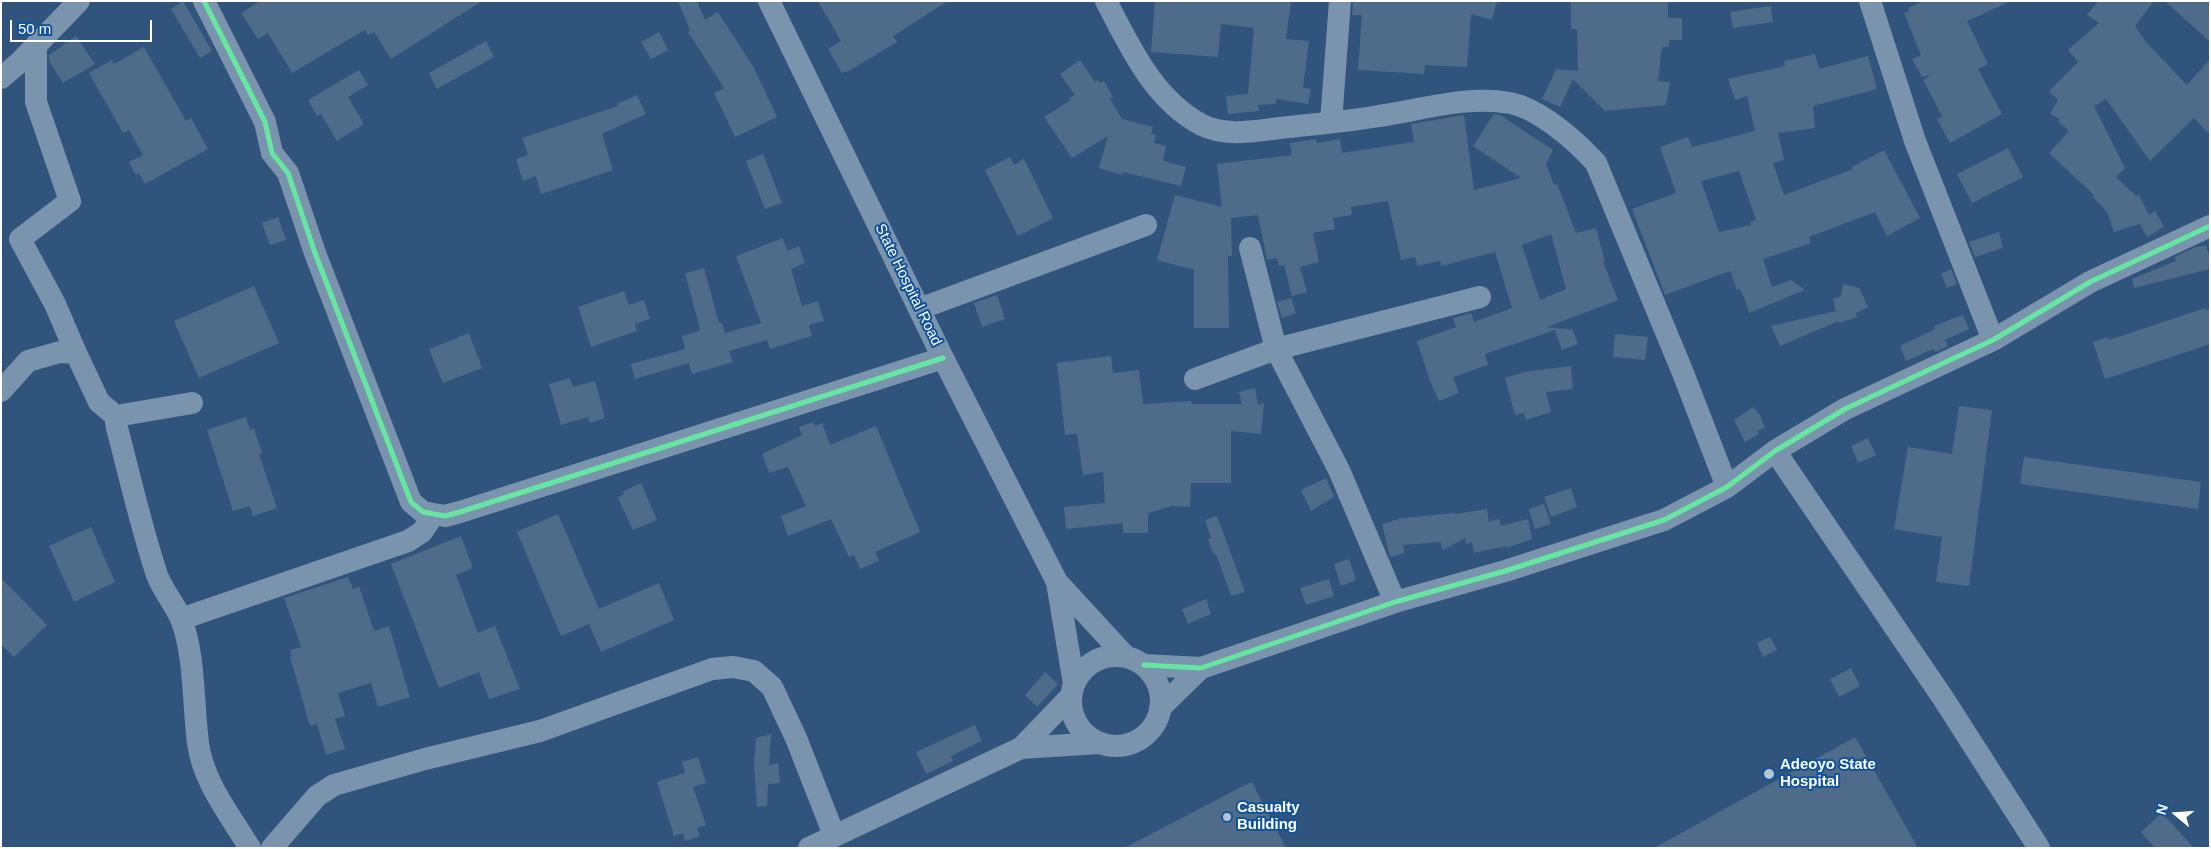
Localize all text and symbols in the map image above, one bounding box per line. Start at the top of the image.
scale bar [12,10,155,42]
text: 50 m [18,20,51,37]
street label: State Hospital Road [871,221,945,349]
place label: Adeoyo State Hospital [1780,756,1876,791]
marker: Adeoyo State Hospital [1762,767,1776,781]
north arrow [2151,789,2201,839]
place label: Casualty Building [1237,799,1300,834]
text: N [2153,802,2171,817]
marker: Casualty Building [1221,811,1233,823]

